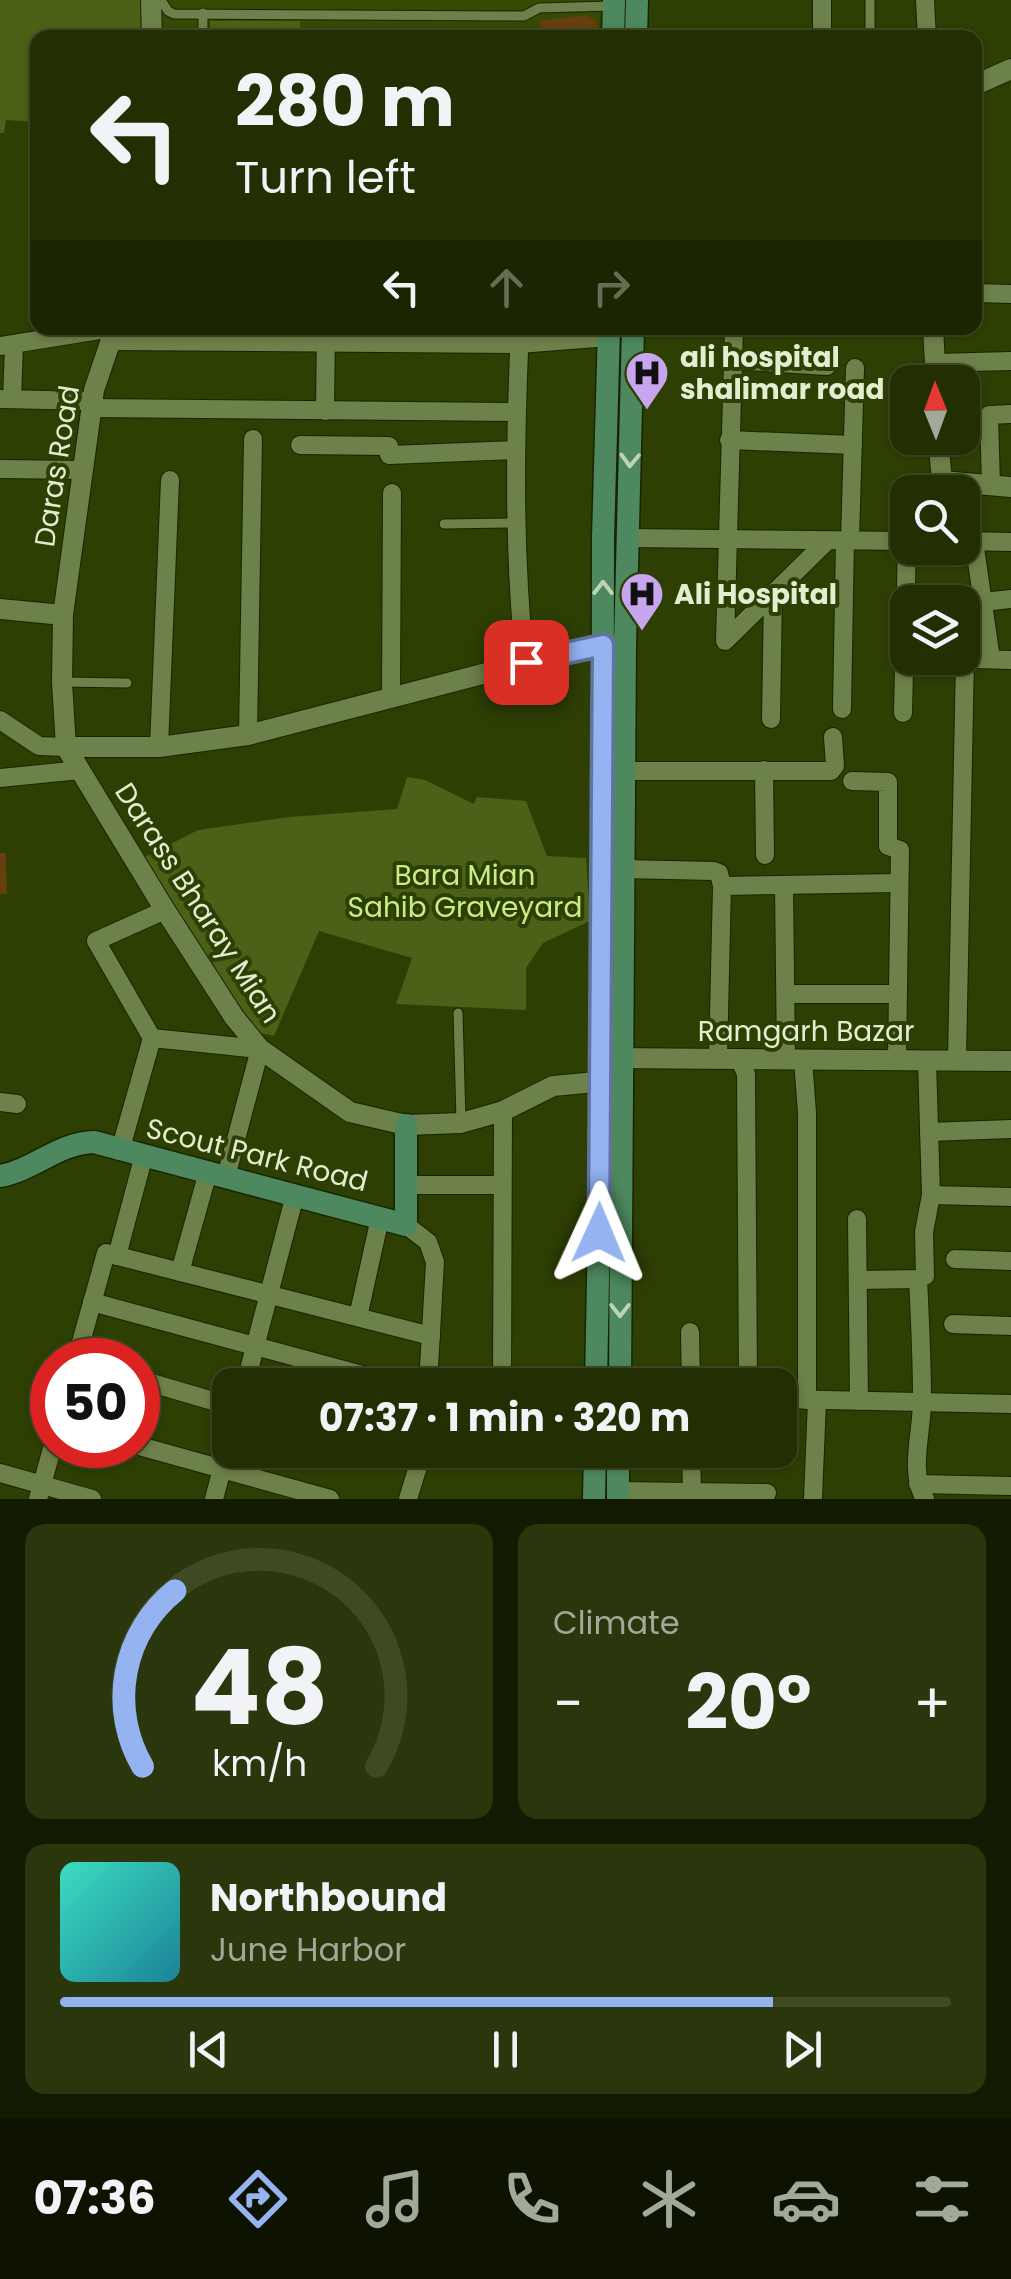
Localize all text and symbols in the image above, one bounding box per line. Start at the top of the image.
text: 280 m [235,52,455,151]
icon: left [70,70,200,200]
text: Turn left [235,146,416,209]
icon: left [374,260,429,315]
icon: ahead [479,260,534,315]
icon: right [584,260,639,315]
place label: ali hospital shalimar road [680,338,884,409]
hospital icon: ali hospital shalimar road [624,350,670,411]
north arrow [890,365,980,455]
map controls [890,365,980,675]
street label: Daras Road [25,382,89,550]
one-way arrow [619,452,640,468]
button: search [890,475,980,565]
hospital icon: Ali Hospital [619,571,665,632]
place label: Ali Hospital [674,575,837,614]
one-way arrow [592,579,614,594]
button: layers [890,585,980,675]
pin [484,620,569,705]
icon: arrive [499,635,554,690]
street label: Darass Bharay Mian [106,775,290,1031]
park label: Bara Mian Sahib Graveyard [348,856,582,927]
street label: Ramgarh Bazar [698,1012,914,1051]
street label: Scout Park Road [142,1109,372,1201]
position arrow [547,1181,651,1285]
one-way arrow [609,1302,631,1318]
speed limit sign: 50 [30,1338,160,1468]
text: 07:37 · 1 min · 320 m [319,1391,690,1444]
text: Climate [553,1600,680,1645]
text: 48 [190,1615,328,1760]
text: 20° [685,1650,812,1755]
text: − [553,1665,583,1742]
text: + [913,1665,951,1742]
text: km/h [211,1738,307,1789]
text: Northbound [210,1871,447,1924]
text: June Harbor [210,1927,406,1972]
icon: previous [181,2022,236,2077]
icon: pause [478,2022,533,2077]
icon: next [775,2022,830,2077]
icon: directions [223,2164,293,2234]
icon: music [360,2164,430,2234]
icon: phone [497,2164,567,2234]
icon: climate [634,2164,704,2234]
icon: car [771,2164,841,2234]
icon: filters [907,2164,977,2234]
text: 07:36 [33,2167,156,2230]

